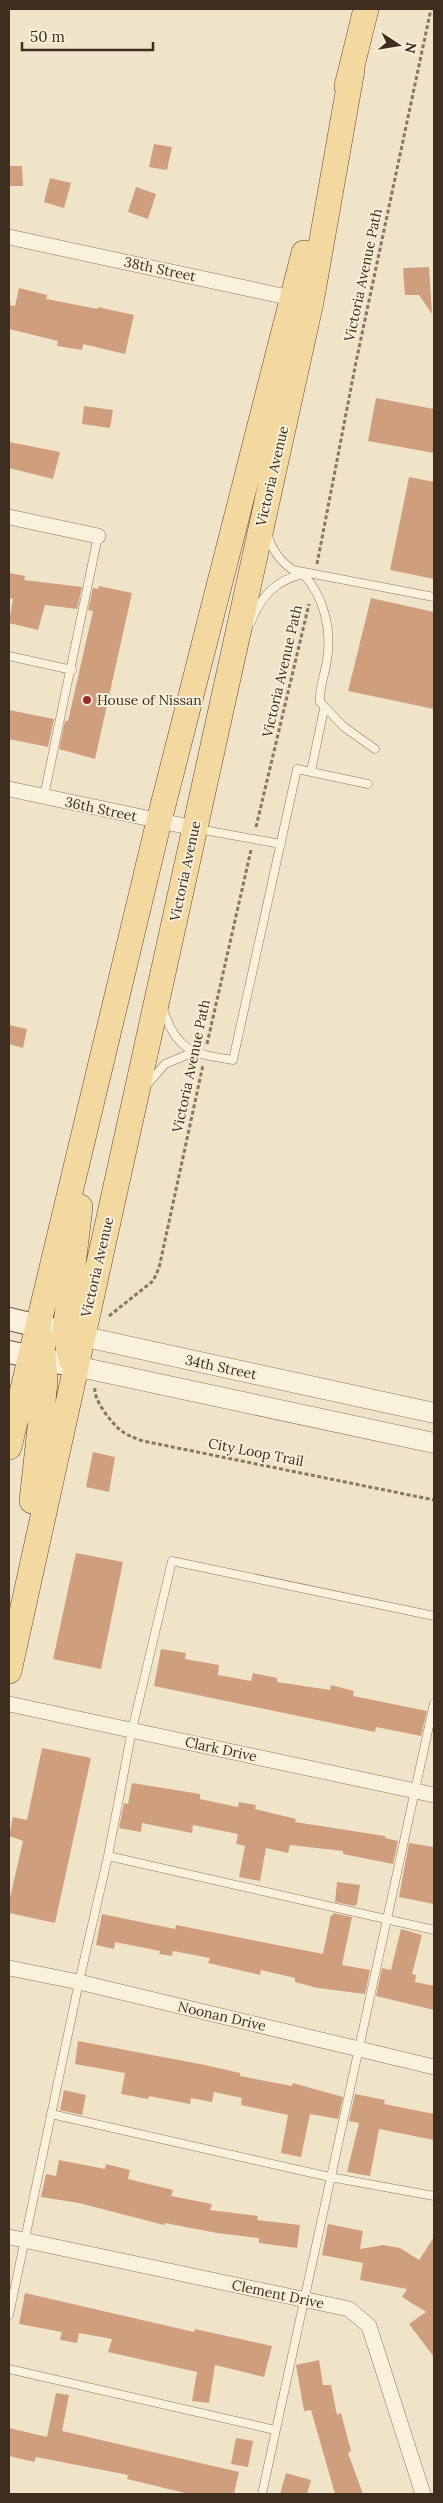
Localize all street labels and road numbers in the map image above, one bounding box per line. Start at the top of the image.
street label: Victoria Avenue Path [340,207,386,344]
street label: 38th Street [123,253,198,285]
street label: Victoria Avenue [252,424,292,529]
street label: Victoria Avenue Path [258,603,306,740]
street label: 36th Street [63,793,139,826]
street label: Victoria Avenue [165,819,205,924]
street label: Victoria Avenue Path [168,998,214,1135]
street label: Victoria Avenue [77,1215,117,1320]
street label: 34th Street [184,1351,259,1383]
street label: City Loop Trail [207,1434,305,1470]
street label: Clark Drive [183,1733,259,1765]
street label: Noonan Drive [176,1997,268,2035]
street label: Clement Drive [230,2275,326,2313]

